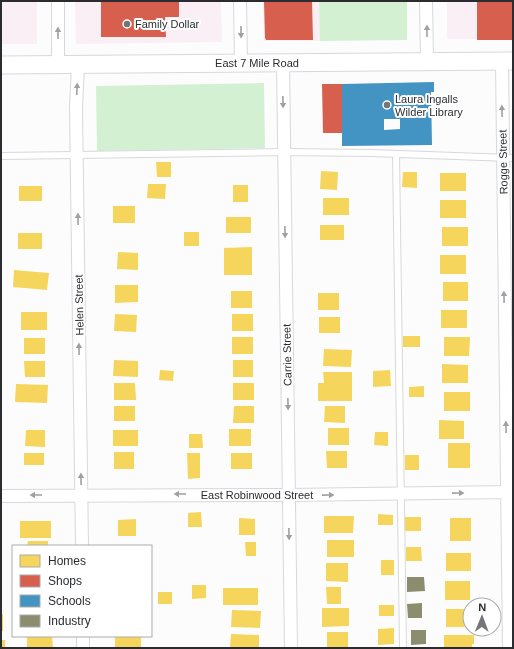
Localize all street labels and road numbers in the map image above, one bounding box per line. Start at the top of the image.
street label: East 7 Mile Road [215,57,299,69]
street label: Rogge Street [496,129,510,195]
street label: Helen Street [72,274,86,336]
street label: Carrie Street [280,324,294,386]
street label: East Robinwood Street [201,489,313,501]

